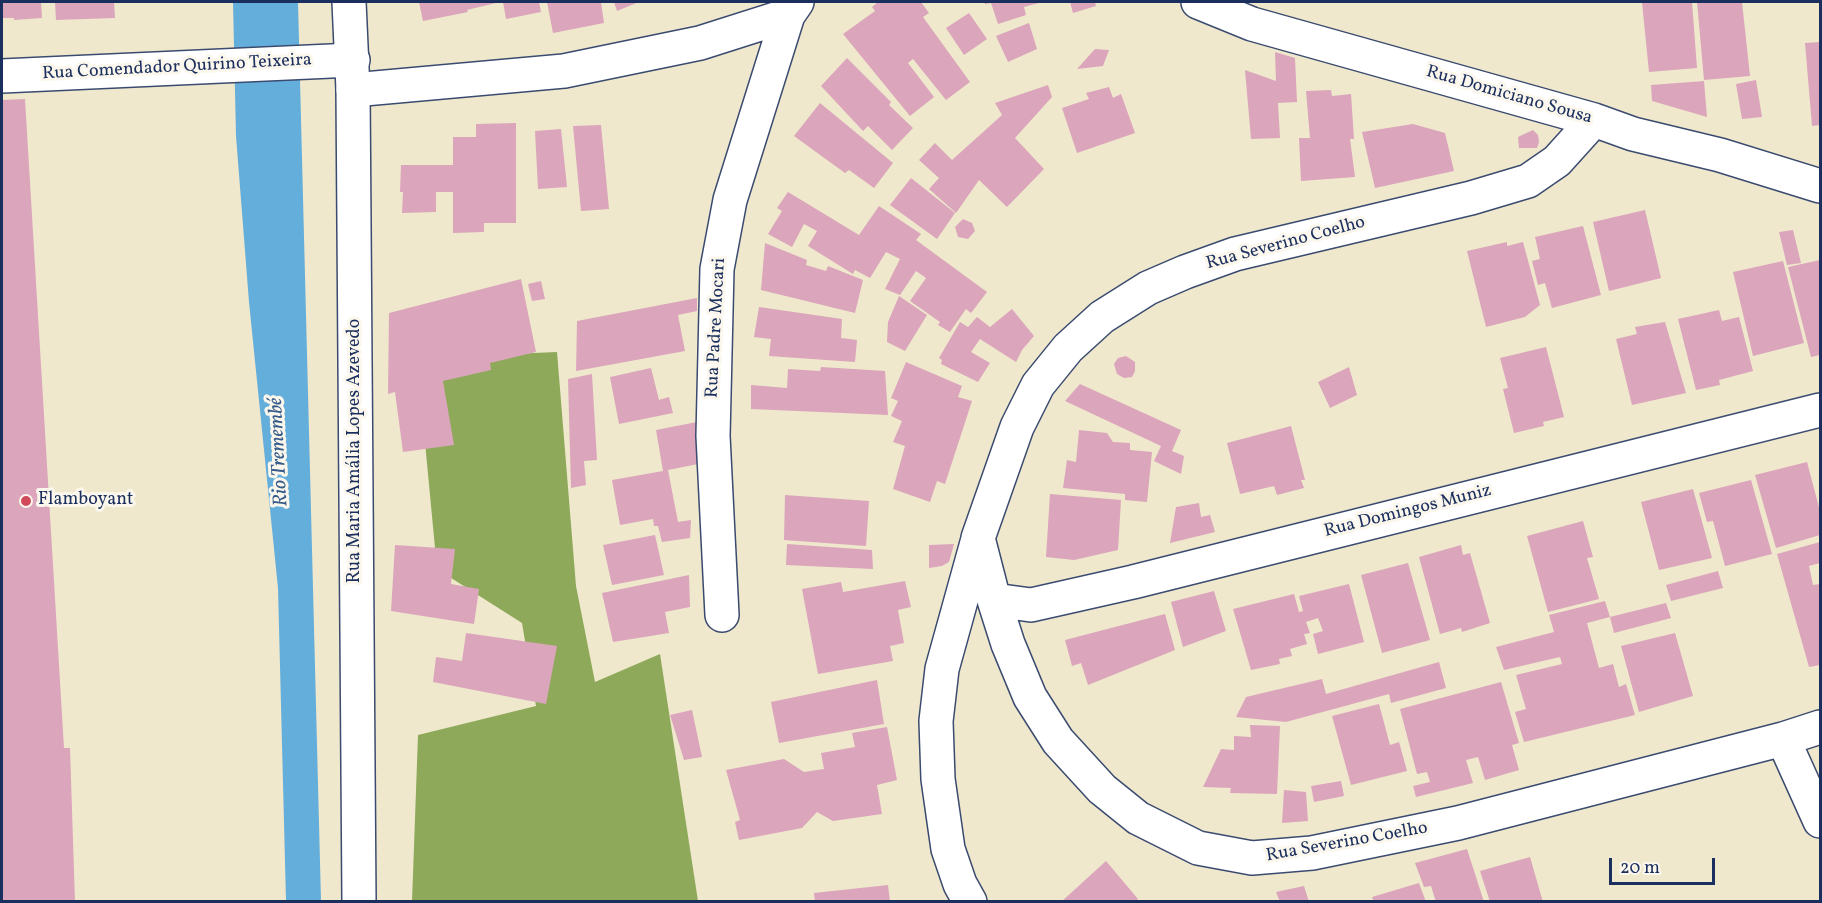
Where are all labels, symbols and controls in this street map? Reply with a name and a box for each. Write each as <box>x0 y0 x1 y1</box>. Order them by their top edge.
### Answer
street label: Rua Comendador Quirino Teixeira <box>42 50 312 86</box>
street label: Rua Domiciano Sousa <box>1423 62 1595 130</box>
street label: Rua Severino Coelho <box>1204 212 1368 276</box>
street label: Rua Padre Mocari <box>703 257 731 399</box>
street label: Rua Maria Amália Lopes Azevedo <box>345 319 367 583</box>
water label: Rio Tremembé <box>265 397 295 507</box>
street label: Rua Domingos Muniz <box>1322 481 1494 543</box>
place label: Flamboyant <box>38 490 133 512</box>
marker: Flamboyant <box>19 494 33 508</box>
street label: Rua Severino Coelho <box>1265 818 1429 868</box>
scale bar <box>1612 846 1718 884</box>
text: 20 m <box>1620 856 1660 881</box>

